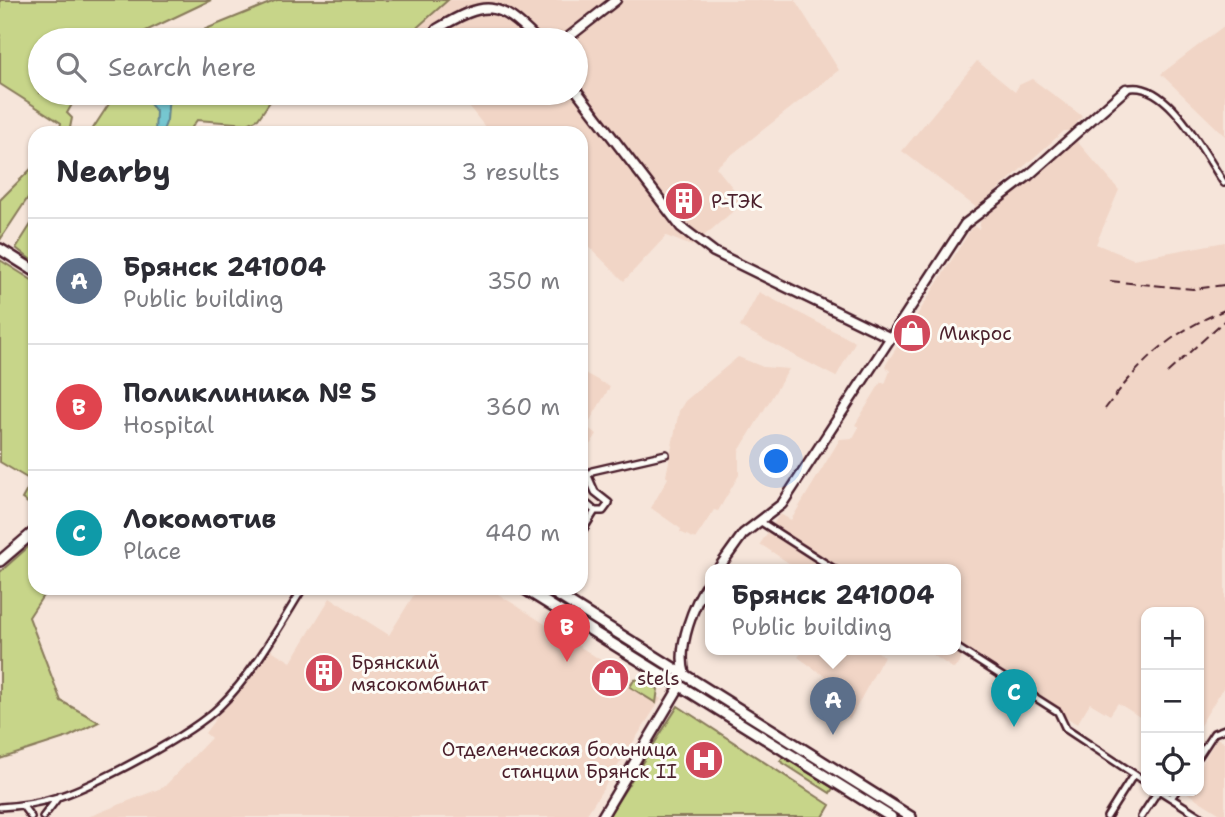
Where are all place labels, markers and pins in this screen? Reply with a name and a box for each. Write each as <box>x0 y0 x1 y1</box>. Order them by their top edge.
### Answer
building icon: Р-ТЭК <box>663 180 705 222</box>
place label: Р-ТЭК <box>711 189 763 214</box>
shop icon: Микрос <box>891 312 933 354</box>
place label: Микрос <box>939 321 1012 346</box>
pin: B <box>544 604 590 662</box>
place label: Брянский мясокомбинат <box>351 650 489 697</box>
building icon: Брянский мясокомбинат <box>303 652 345 694</box>
shop icon: stels <box>589 657 631 699</box>
place label: stels <box>637 666 680 691</box>
pin: C <box>991 669 1037 727</box>
pin: A <box>810 677 856 735</box>
place label: Отделенческая больница станции Брянск II <box>442 737 677 784</box>
hospital icon: Отделенческая больница станции Брянск II <box>683 739 725 781</box>

